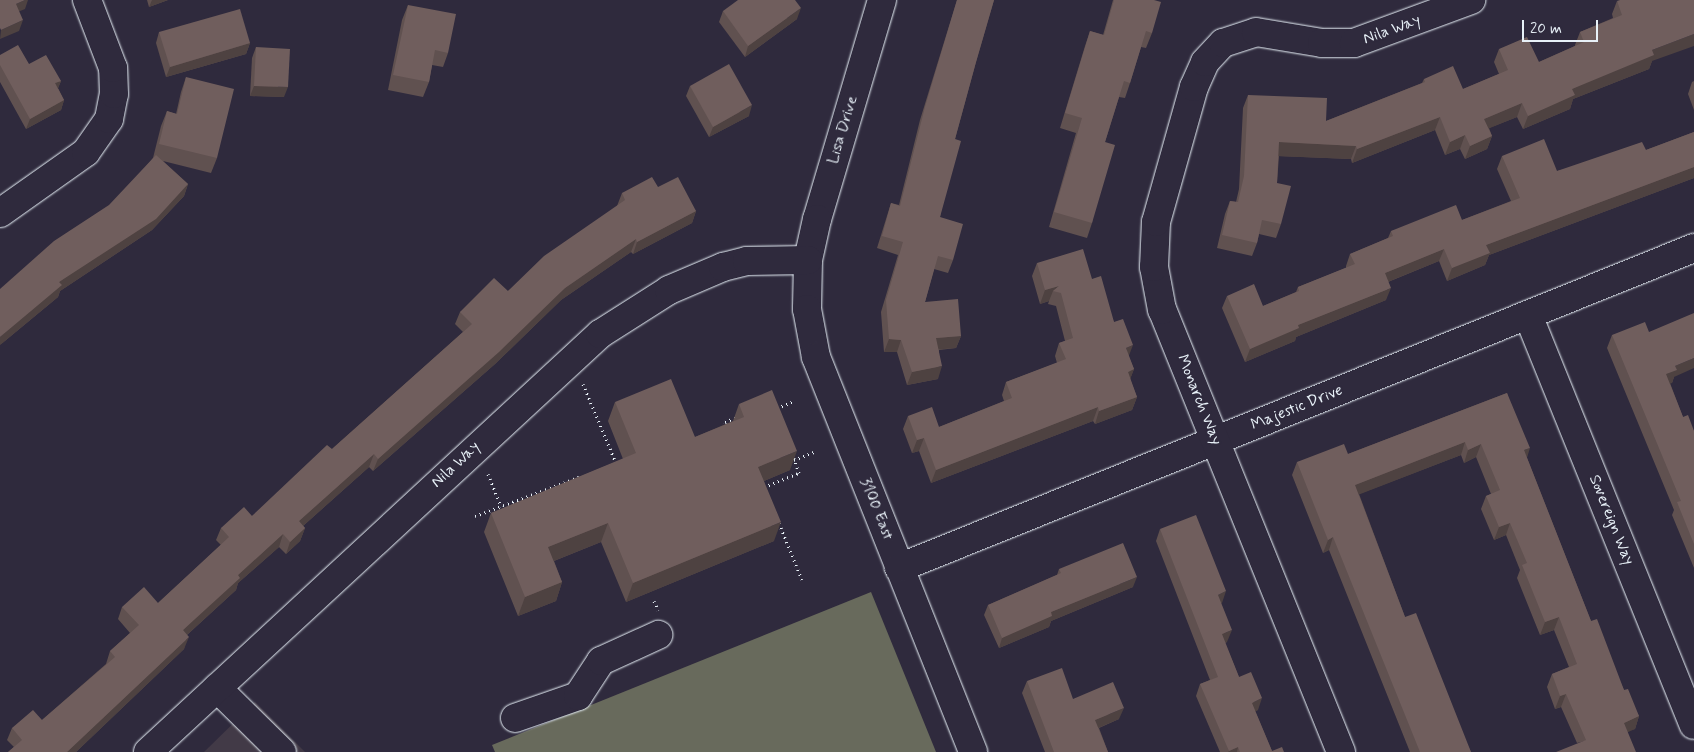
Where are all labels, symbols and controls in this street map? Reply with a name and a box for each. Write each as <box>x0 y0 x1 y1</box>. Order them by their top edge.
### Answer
scale bar <box>1524 10 1600 42</box>
street label: Nila Way <box>1360 11 1424 49</box>
text: 20 m <box>1530 19 1562 39</box>
street label: Lisa Drive <box>824 95 862 165</box>
street label: Monarch Way <box>1172 352 1226 448</box>
street label: Majestic Drive <box>1249 381 1345 435</box>
street label: Nila Way <box>427 437 485 493</box>
street label: Sovereign Way <box>1584 471 1638 569</box>
street label: 3100 East <box>855 475 897 543</box>

